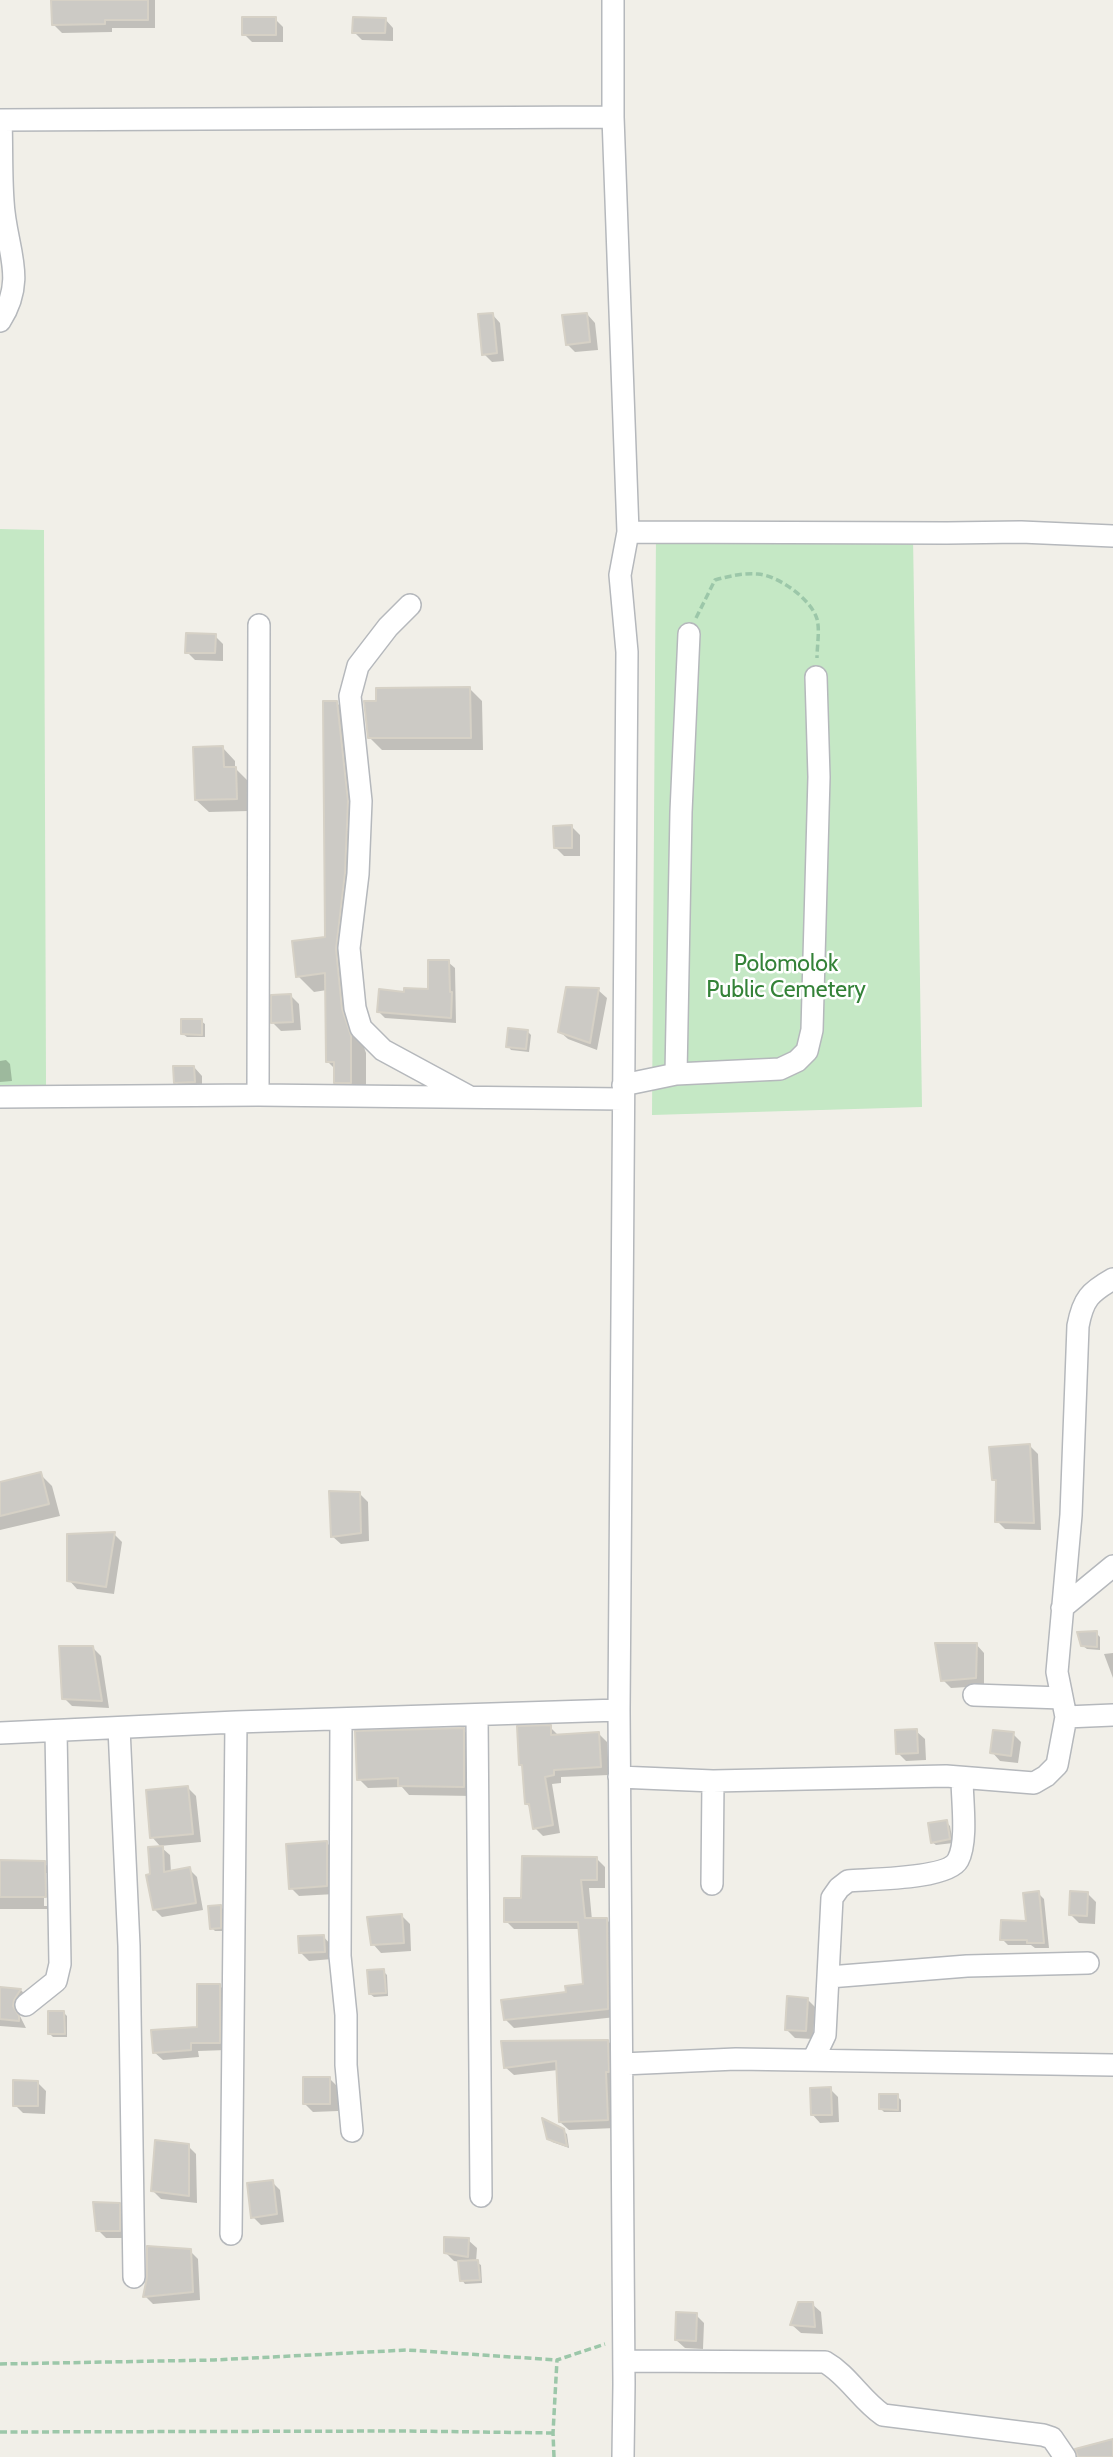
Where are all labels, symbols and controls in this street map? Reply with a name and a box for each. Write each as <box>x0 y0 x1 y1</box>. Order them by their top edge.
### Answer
park label: Polomolok Public Cemetery <box>706 950 866 1004</box>

